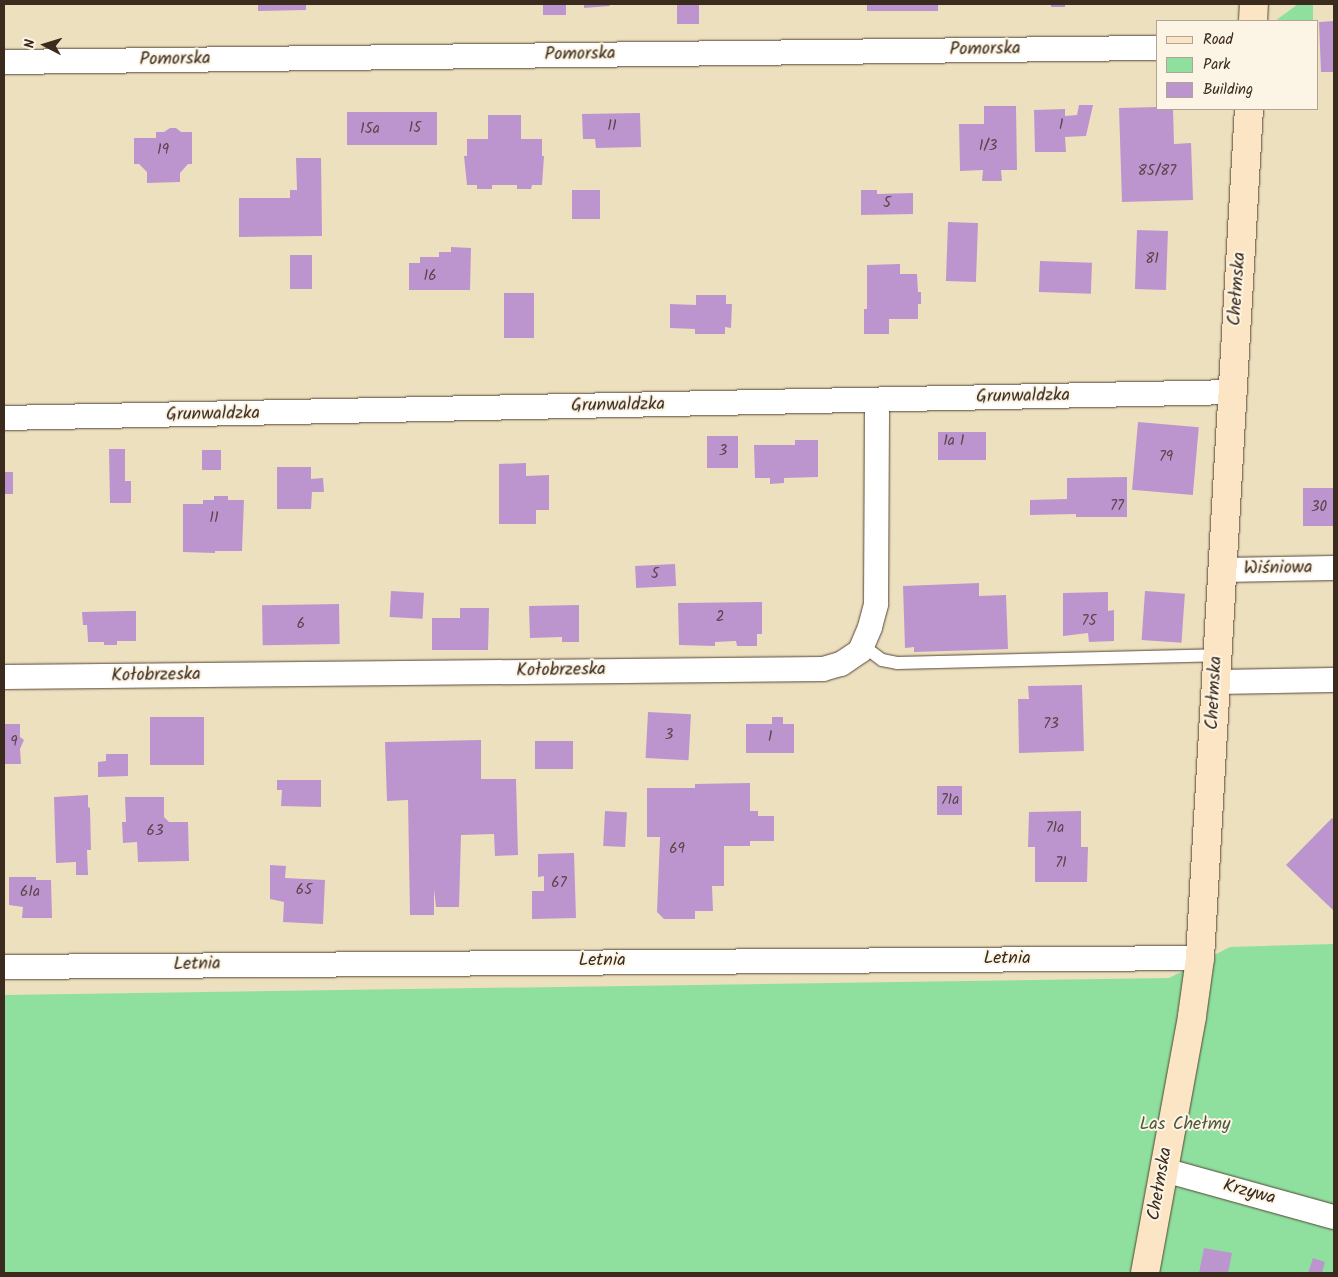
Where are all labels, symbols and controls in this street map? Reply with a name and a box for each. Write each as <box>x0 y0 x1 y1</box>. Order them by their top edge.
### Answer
north arrow <box>20 20 70 70</box>
legend <box>1156 20 1318 110</box>
text: Road <box>1203 28 1233 52</box>
text: N <box>19 38 41 49</box>
street label: Pomorska <box>949 39 1021 61</box>
street label: Pomorska <box>544 44 616 66</box>
street label: Pomorska <box>139 49 211 71</box>
text: Park <box>1203 53 1230 77</box>
text: Building <box>1203 78 1253 102</box>
house number: 1 <box>1059 117 1063 135</box>
house number: 11 <box>607 118 617 136</box>
house number: 15 <box>409 120 421 138</box>
house number: 15a <box>360 121 380 139</box>
house number: 1/3 <box>979 138 997 156</box>
house number: 19 <box>157 142 169 160</box>
house number: 85/87 <box>1138 163 1176 181</box>
house number: 5 <box>883 195 891 213</box>
house number: 81 <box>1145 251 1159 269</box>
street label: Chełmska <box>1225 251 1251 327</box>
house number: 16 <box>423 268 437 286</box>
street label: Grunwaldzka <box>976 385 1070 409</box>
street label: Grunwaldzka <box>571 394 665 418</box>
street label: Grunwaldzka <box>166 403 260 427</box>
house number: 1a <box>943 433 955 451</box>
house number: 1 <box>960 433 964 451</box>
house number: 3 <box>719 443 727 461</box>
house number: 79 <box>1159 449 1173 467</box>
house number: 77 <box>1110 498 1124 516</box>
house number: 30 <box>1311 499 1327 517</box>
house number: 11 <box>209 510 219 528</box>
street label: Wiśniowa <box>1244 558 1312 580</box>
house number: 5 <box>651 566 659 584</box>
house number: 2 <box>716 609 724 627</box>
house number: 75 <box>1082 613 1096 631</box>
house number: 6 <box>297 616 305 634</box>
street label: Chełmska <box>1202 656 1228 730</box>
street label: Kołobrzeska <box>516 659 606 683</box>
street label: Kołobrzeska <box>111 664 201 688</box>
house number: 73 <box>1043 716 1059 734</box>
house number: 3 <box>665 727 673 745</box>
house number: 1 <box>768 729 772 747</box>
house number: 9 <box>10 734 18 752</box>
house number: 71a <box>941 792 959 810</box>
house number: 71a <box>1046 820 1064 838</box>
house number: 63 <box>147 823 163 841</box>
house number: 69 <box>669 841 685 859</box>
house number: 71 <box>1055 855 1067 873</box>
house number: 67 <box>551 875 567 893</box>
house number: 65 <box>296 882 312 900</box>
house number: 61a <box>20 884 40 902</box>
street label: Letnia <box>983 948 1031 970</box>
street label: Letnia <box>578 950 626 972</box>
street label: Letnia <box>173 954 221 976</box>
park label: Las Chełmy <box>1140 1114 1230 1136</box>
street label: Chełmska <box>1144 1146 1178 1222</box>
street label: Krzywa <box>1220 1176 1278 1210</box>

